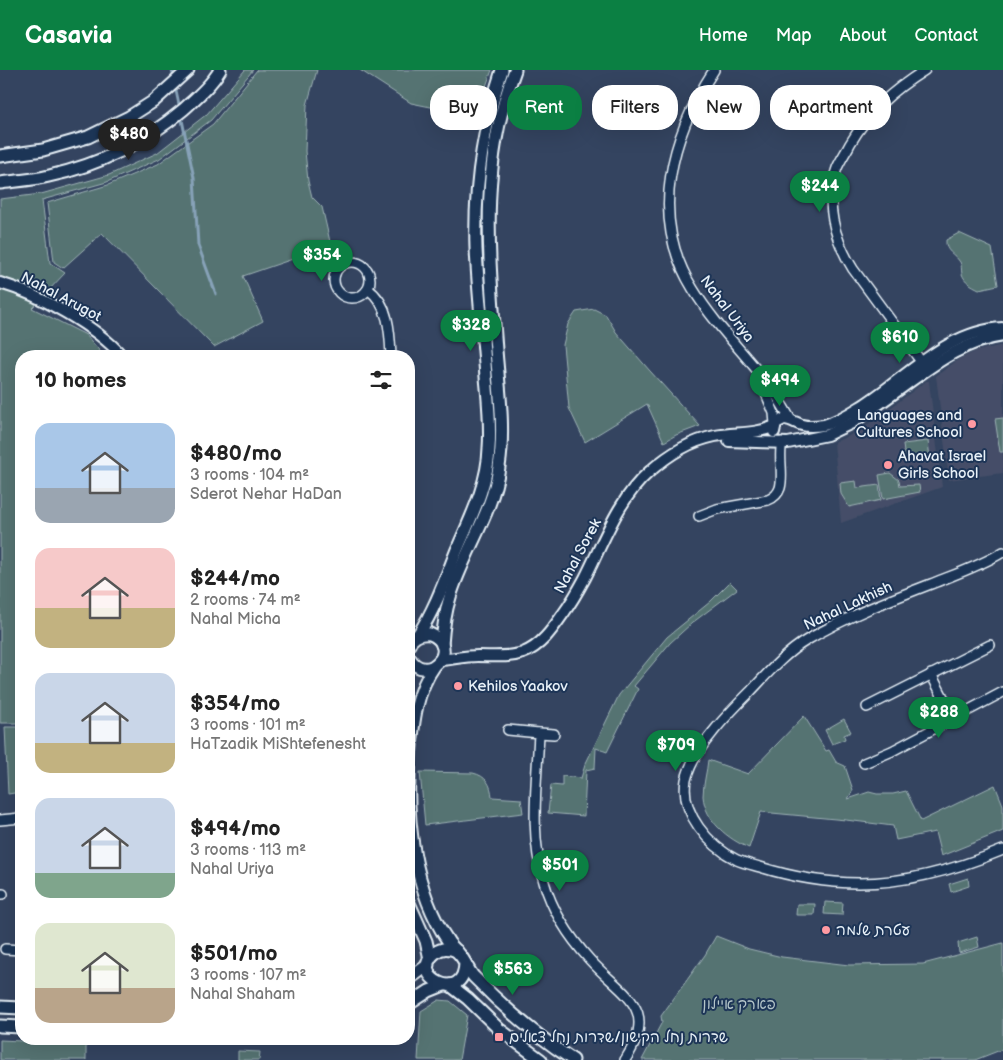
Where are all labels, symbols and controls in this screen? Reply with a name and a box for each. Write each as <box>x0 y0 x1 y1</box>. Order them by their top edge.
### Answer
text: Casavia <box>25 21 112 50</box>
text: Home <box>699 25 748 46</box>
text: Map <box>776 25 812 46</box>
text: About <box>840 25 887 46</box>
text: Contact <box>915 25 978 46</box>
chip: Buy <box>430 85 497 130</box>
chip: Rent <box>507 85 582 130</box>
chip: Filters <box>592 85 678 130</box>
chip: New <box>688 85 760 130</box>
chip: Apartment <box>770 85 891 130</box>
pin: $480 <box>99 118 159 161</box>
text: $480 <box>109 125 149 144</box>
pin: $244 <box>790 170 850 213</box>
text: $244 <box>801 177 839 196</box>
pin: $354 <box>292 240 352 282</box>
text: $354 <box>303 246 341 265</box>
street label: Nahal Arugot <box>17 268 105 326</box>
street label: Nahal Uriya <box>696 272 758 346</box>
pin: $328 <box>441 310 501 352</box>
text: $328 <box>451 316 491 335</box>
pin: $610 <box>870 322 930 364</box>
text: $610 <box>882 328 918 347</box>
pin: $494 <box>750 364 810 407</box>
icon: filters <box>367 366 395 394</box>
text: 10 homes <box>35 368 126 393</box>
text: $494 <box>761 371 799 390</box>
place label: Languages and Cultures School <box>856 406 962 442</box>
marker: Languages and Cultures School <box>966 418 978 430</box>
text: $480/mo <box>190 441 282 466</box>
icon: home <box>75 443 135 503</box>
place label: Ahavat Israel Girls School <box>898 447 986 483</box>
marker: Ahavat Israel Girls School <box>882 459 894 471</box>
text: 3 rooms · 104 m² <box>190 466 309 485</box>
text: Sderot Nehar HaDan <box>190 485 342 504</box>
street label: Nahal Sorek <box>550 514 606 597</box>
text: $244/mo <box>190 566 280 591</box>
icon: home <box>75 568 135 628</box>
street label: Nahal Lakhish <box>801 577 895 635</box>
text: 2 rooms · 74 m² <box>190 591 301 610</box>
text: Nahal Micha <box>190 610 281 629</box>
place label: Kehilos Yaakov <box>468 677 568 696</box>
marker: Kehilos Yaakov <box>452 680 464 692</box>
text: $354/mo <box>190 691 280 716</box>
icon: home <box>75 693 135 753</box>
pin: $288 <box>909 696 969 739</box>
text: $288 <box>919 703 959 722</box>
text: 3 rooms · 101 m² <box>190 716 306 735</box>
pin: $709 <box>646 730 706 772</box>
text: HaTzadik MiShtefenesht <box>190 735 366 754</box>
text: $709 <box>657 736 695 755</box>
text: $494/mo <box>190 816 281 841</box>
icon: home <box>75 818 135 878</box>
text: 3 rooms · 113 m² <box>190 841 306 860</box>
pin: $501 <box>530 850 590 892</box>
text: $501 <box>542 856 578 875</box>
text: Nahal Uriya <box>190 860 274 879</box>
place label: עטרת שלמה <box>836 921 911 940</box>
marker: עטרת שלמה <box>820 924 832 936</box>
text: $501/mo <box>190 941 278 966</box>
icon: home <box>75 943 135 1003</box>
pin: $563 <box>483 954 543 996</box>
text: $563 <box>494 960 532 979</box>
text: 3 rooms · 107 m² <box>190 966 306 985</box>
text: Nahal Shaham <box>190 985 295 1004</box>
park label: פארק איילון <box>702 995 776 1014</box>
place label: שדרות נחל הקישון/שדרות נחל צאלים <box>509 1028 728 1047</box>
marker: שדרות נחל הקישון/שדרות נחל צאלים <box>493 1031 505 1043</box>

